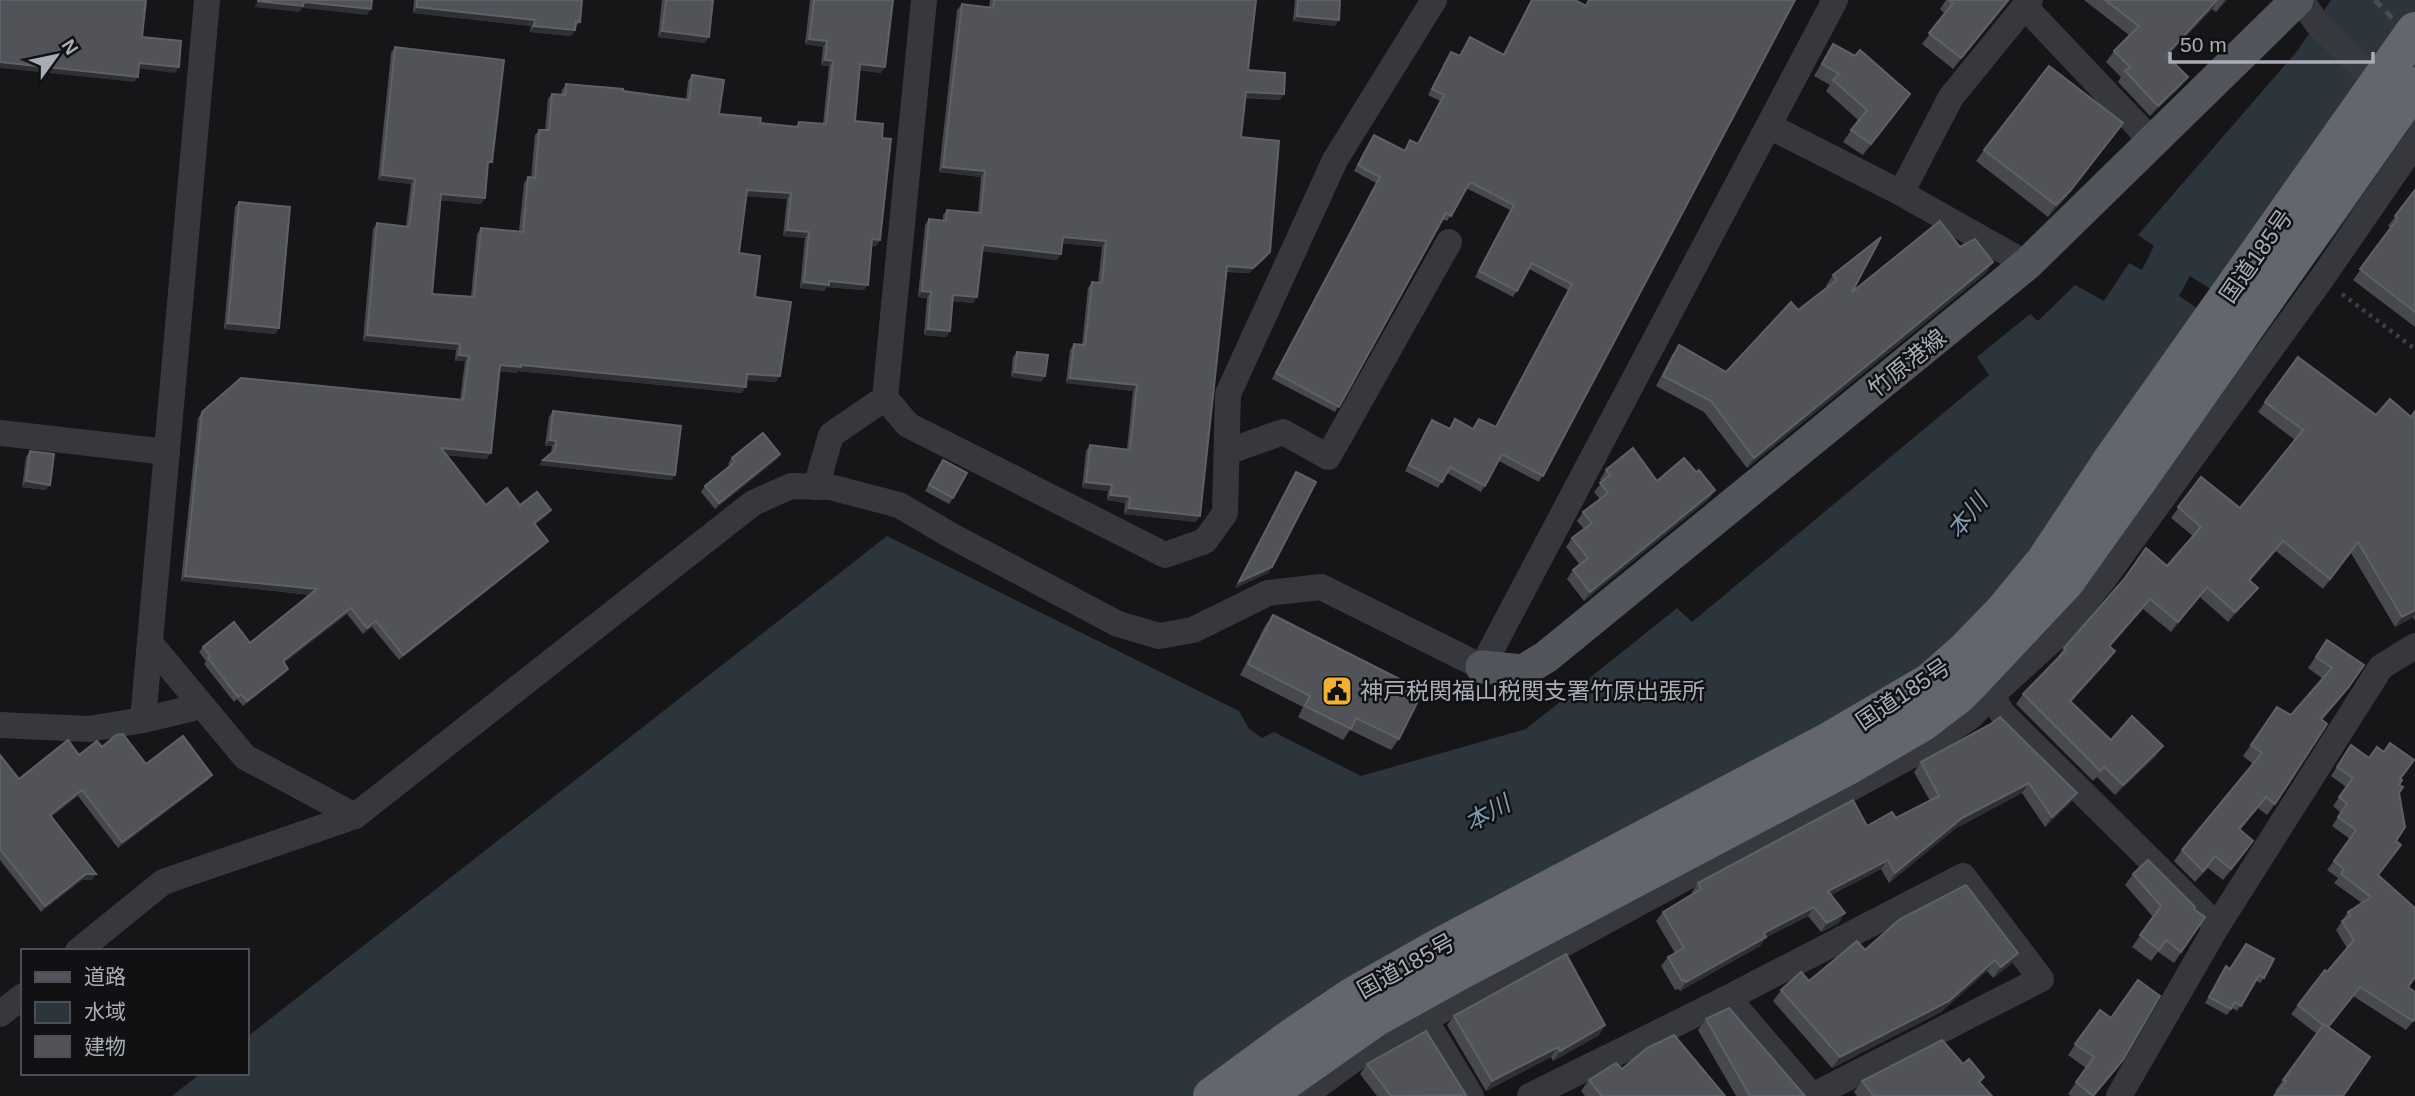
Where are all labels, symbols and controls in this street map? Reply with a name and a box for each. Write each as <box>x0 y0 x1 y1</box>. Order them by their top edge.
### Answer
north arrow <box>21 21 91 91</box>
scale bar <box>2170 21 2373 65</box>
text: 50 m <box>2180 33 2227 56</box>
text: N <box>57 36 82 58</box>
street label: 国道185号 <box>2215 205 2297 307</box>
street label: 竹原港線 <box>1863 324 1951 402</box>
water label: 本川 <box>1941 487 1994 543</box>
street label: 国道185号 <box>1851 653 1955 735</box>
public building icon: 神戸税関福山税関支署竹原出張所 <box>1320 674 1354 708</box>
place label: 神戸税関福山税関支署竹原出張所 <box>1360 678 1705 704</box>
water label: 本川 <box>1459 788 1517 836</box>
street label: 国道185号 <box>1353 929 1459 1003</box>
legend <box>21 949 248 1075</box>
text: 道路 <box>84 965 126 988</box>
text: 水域 <box>84 1000 126 1023</box>
text: 建物 <box>84 1035 126 1058</box>

